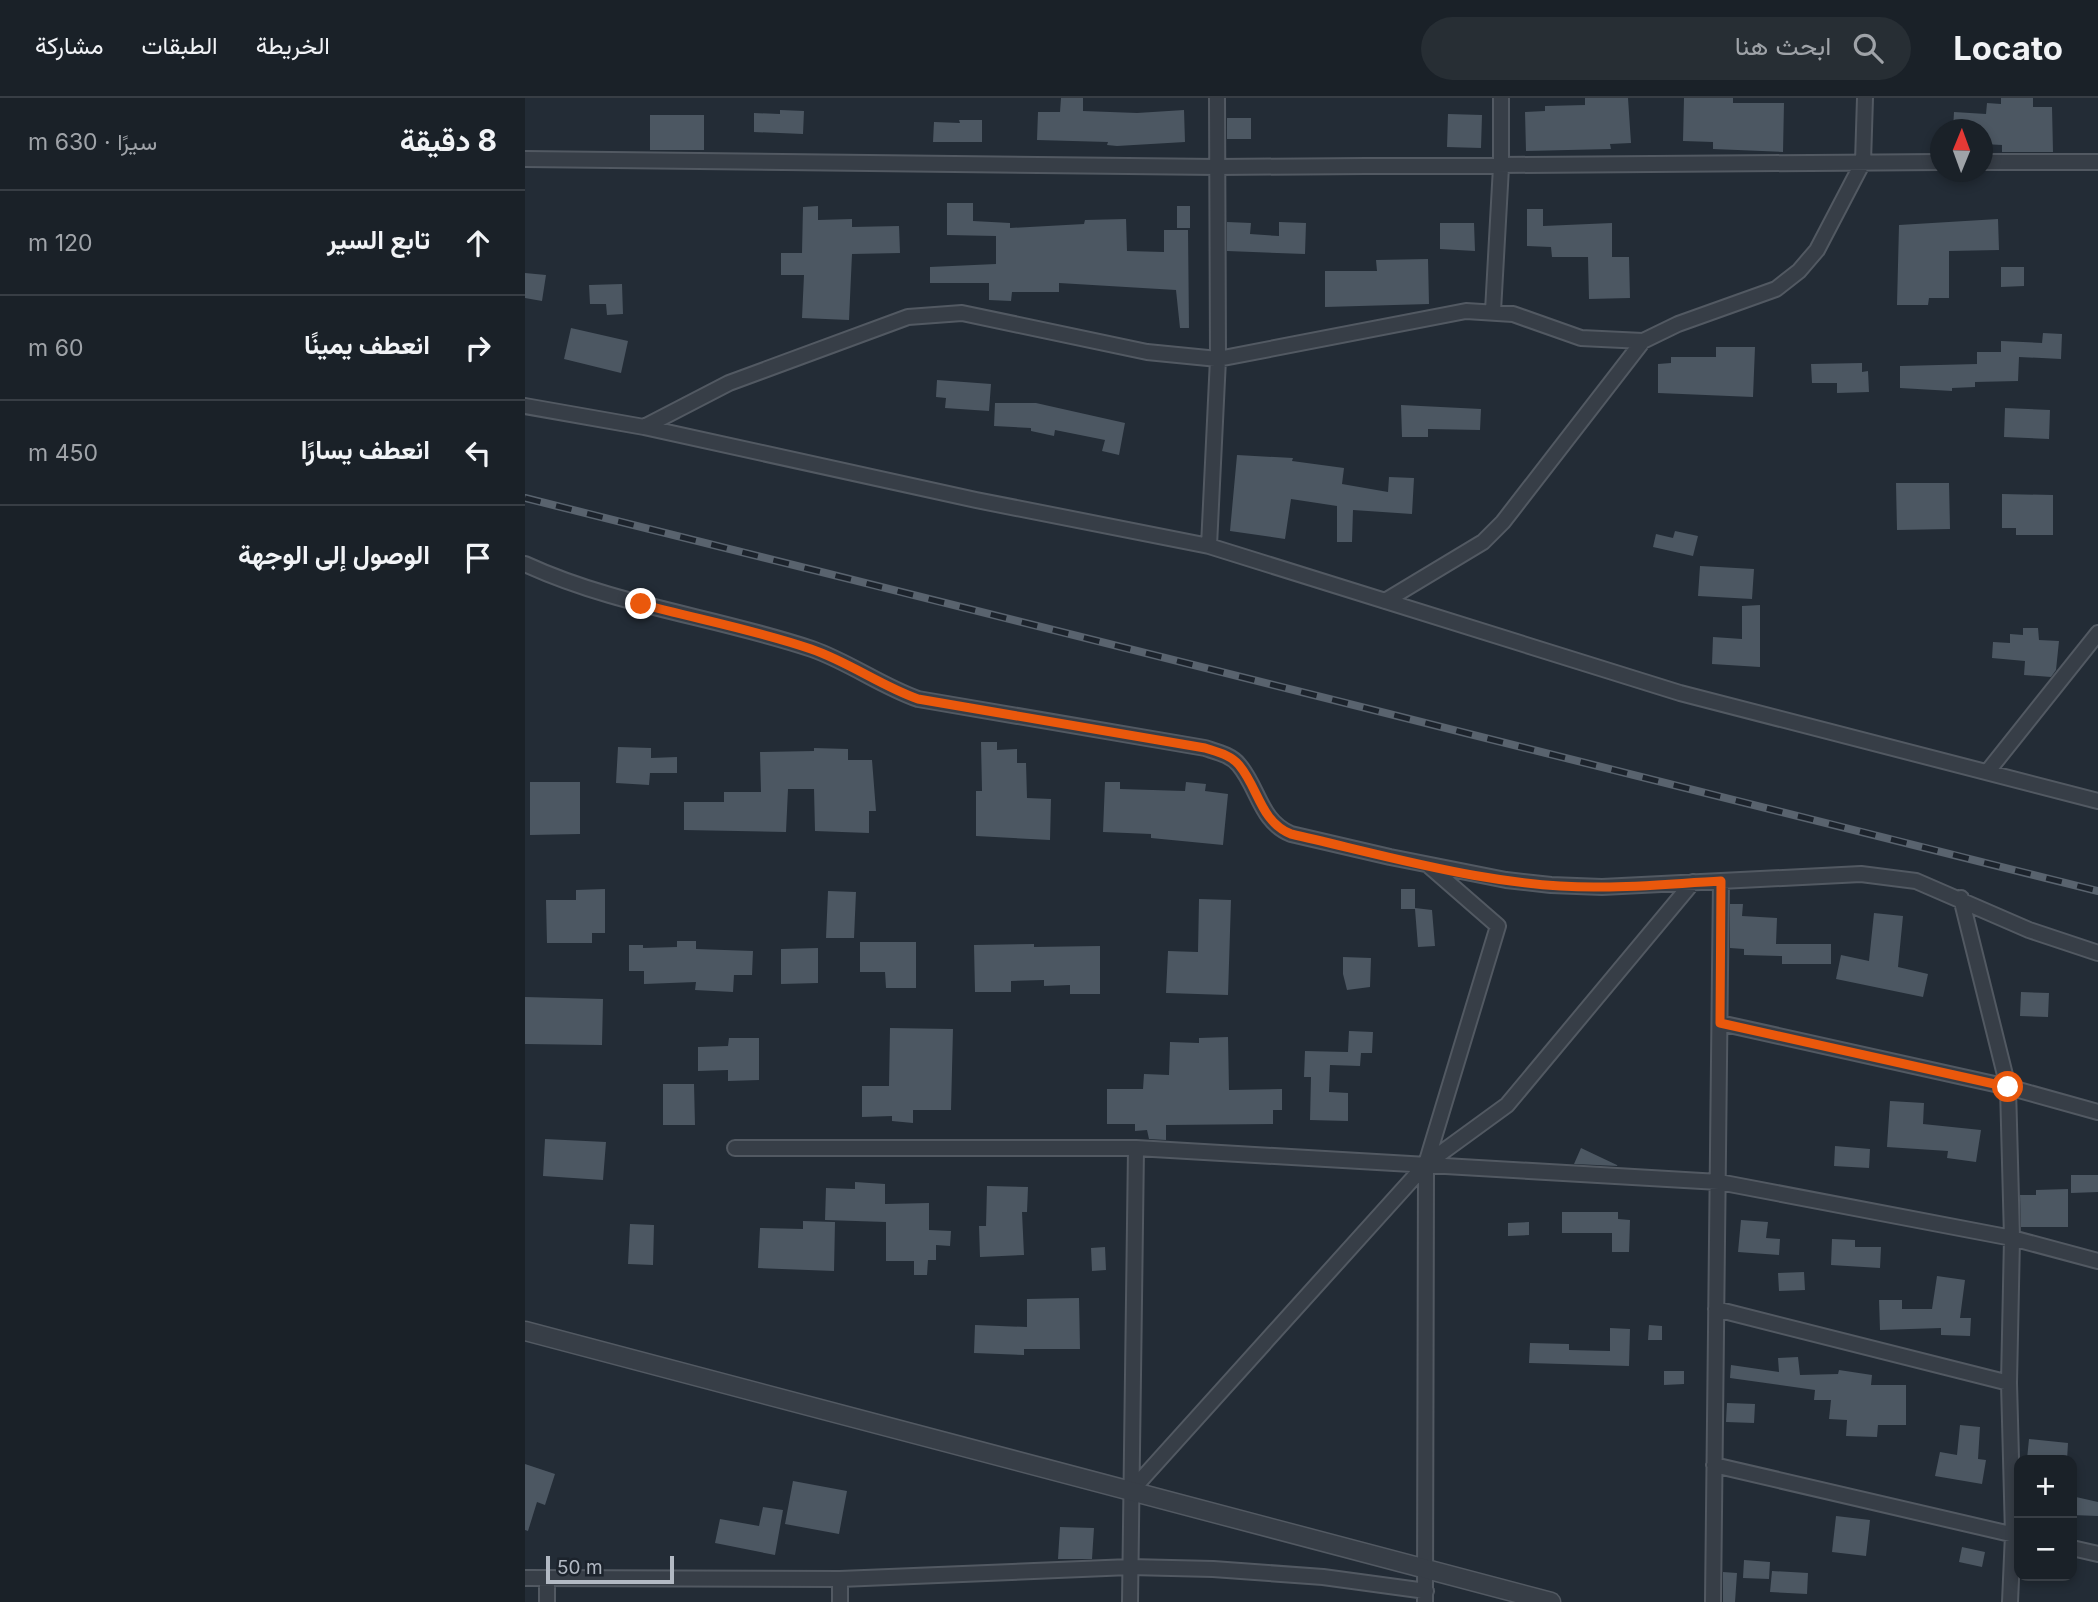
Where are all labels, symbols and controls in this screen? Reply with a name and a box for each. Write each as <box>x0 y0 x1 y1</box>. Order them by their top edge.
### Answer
search box <box>1421 17 1911 80</box>
text: Locato <box>1953 28 2063 68</box>
icon: search <box>1849 29 1887 67</box>
text: ابحث هنا <box>1735 30 1831 61</box>
text: مشاركة <box>35 31 103 60</box>
text: الطبقات <box>141 31 218 60</box>
text: الخريطة <box>256 31 330 60</box>
north arrow <box>1930 119 1993 182</box>
text: 8 دقيقة <box>400 122 497 158</box>
text: سيرًا · 630 m <box>28 128 157 156</box>
text: تابع السير <box>327 224 430 255</box>
icon: ahead <box>459 224 497 262</box>
text: 120 m <box>28 229 93 257</box>
text: انعطف يمينًا <box>304 329 430 360</box>
icon: right <box>459 329 497 367</box>
text: 60 m <box>28 334 83 362</box>
text: انعطف يسارًا <box>301 434 430 465</box>
icon: left <box>459 434 497 472</box>
text: 450 m <box>28 439 98 467</box>
text: الوصول إلى الوجهة <box>238 539 430 570</box>
icon: arrive <box>459 539 497 577</box>
route end <box>625 588 656 619</box>
route start <box>1992 1071 2023 1102</box>
map controls <box>2014 1455 2077 1581</box>
button: + <box>2014 1455 2077 1518</box>
button: − <box>2014 1518 2077 1581</box>
scale bar <box>546 1553 674 1585</box>
text: 50 m <box>557 1556 603 1579</box>

